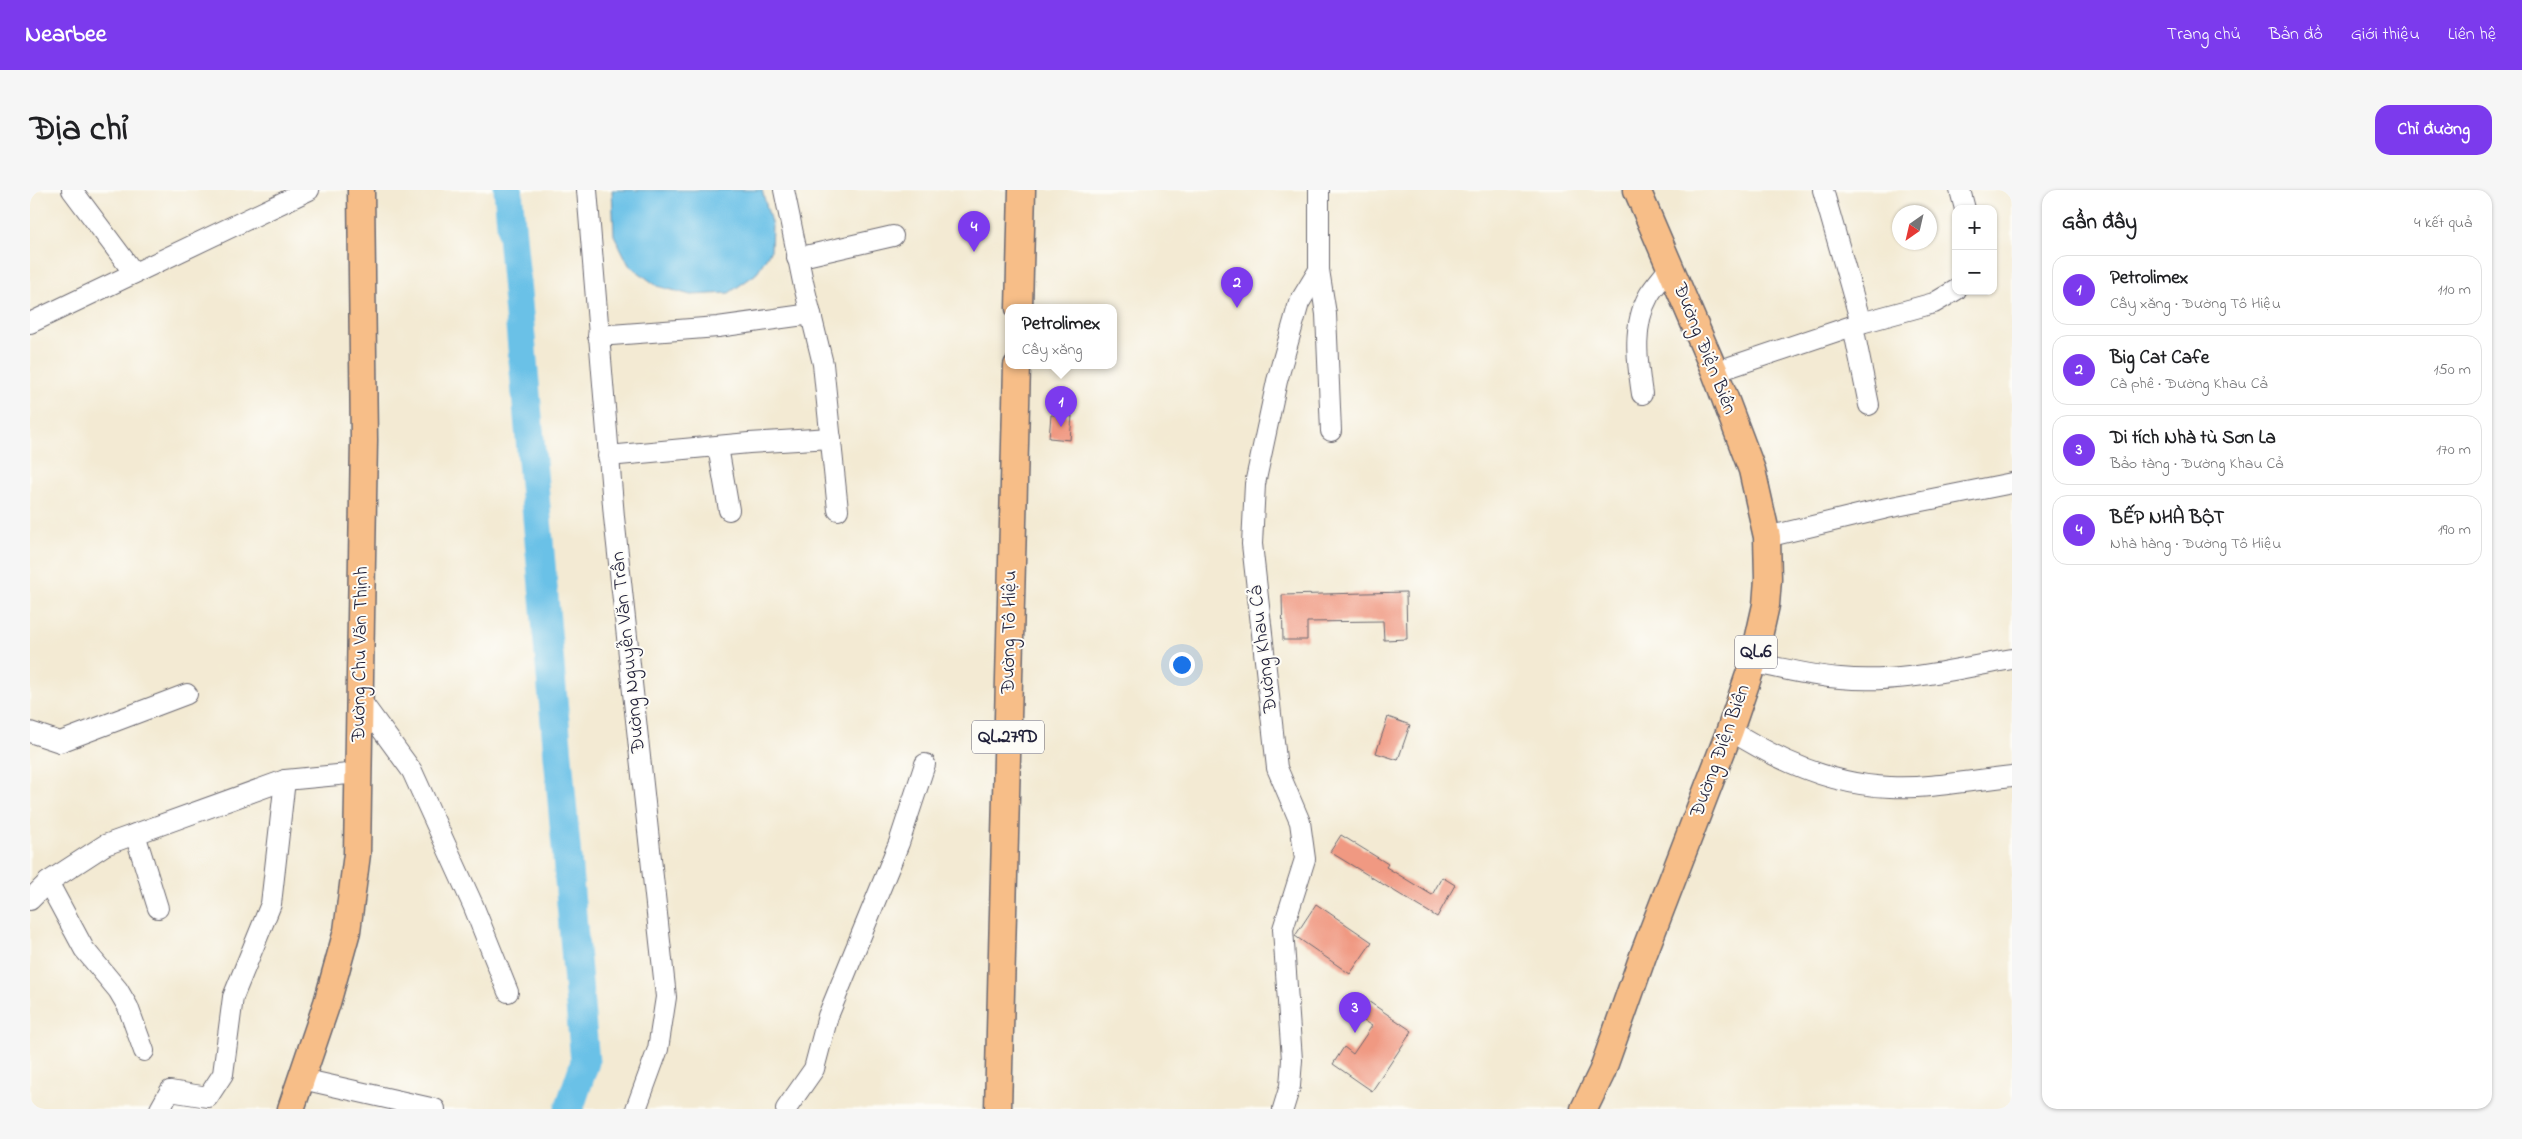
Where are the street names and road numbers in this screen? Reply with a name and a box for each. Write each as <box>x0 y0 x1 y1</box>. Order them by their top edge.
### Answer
street label: Đường Điện Biên <box>1663 278 1744 420</box>
street label: Đường Nguyễn Văn Trân <box>604 550 655 755</box>
street label: Đường Chu Văn Thịnh <box>345 566 378 743</box>
street label: Đường Tô Hiệu <box>994 570 1027 695</box>
street label: Đường Khau Cả <box>1242 584 1287 715</box>
road number: QL.6 <box>1735 636 1777 668</box>
street label: Đường Điện Biên <box>1683 680 1759 823</box>
road number: QL.279D <box>972 720 1044 754</box>

